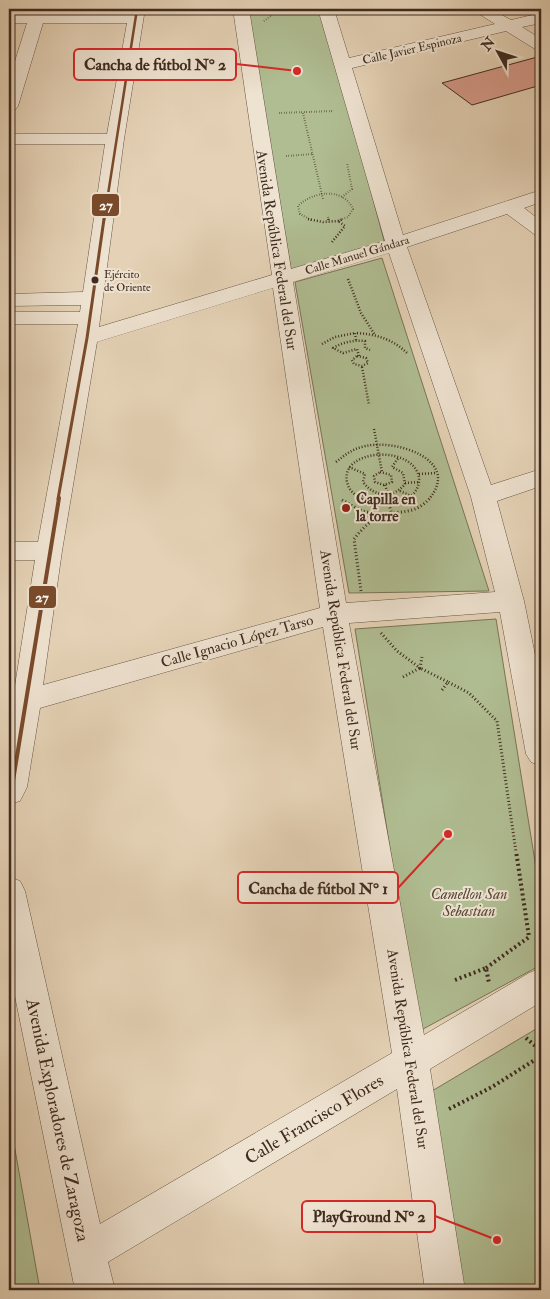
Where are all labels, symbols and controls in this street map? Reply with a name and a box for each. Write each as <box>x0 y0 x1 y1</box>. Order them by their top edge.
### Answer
north arrow <box>472 28 522 78</box>
street label: Calle Javier Espinoza <box>361 31 464 68</box>
text: N <box>477 33 499 55</box>
callout: Cancha de fútbol N° 2 <box>74 49 236 80</box>
text: Cancha de fútbol N° 2 <box>84 55 226 75</box>
street label: Avenida República Federal del Sur <box>250 148 302 352</box>
line badge: 27 <box>91 193 120 217</box>
text: 27 <box>99 197 113 214</box>
street label: Calle Manuel Gándara <box>303 232 412 278</box>
place label: Ejército de Oriente <box>104 268 151 294</box>
marker: Ejército de Oriente <box>90 275 100 285</box>
place label: Capilla en la torre <box>355 490 416 526</box>
marker: Capilla en la torre <box>340 502 352 514</box>
street label: Avenida República Federal del Sur <box>314 548 366 752</box>
line badge: 27 <box>28 585 57 609</box>
text: 27 <box>35 589 49 606</box>
street label: Calle Ignacio López Tarso <box>159 611 316 673</box>
callout: Cancha de fútbol N° 1 <box>238 872 398 903</box>
text: Cancha de fútbol N° 1 <box>248 879 388 899</box>
park label: Camellon San Sebastian <box>431 885 507 921</box>
street label: Avenida República Federal del Sur <box>381 947 433 1151</box>
street label: Avenida Exploradores de Zaragoza <box>20 996 95 1244</box>
street label: Calle Francisco Flores <box>241 1069 388 1170</box>
callout: PlayGround N° 2 <box>302 1201 435 1232</box>
text: PlayGround N° 2 <box>312 1207 426 1228</box>

